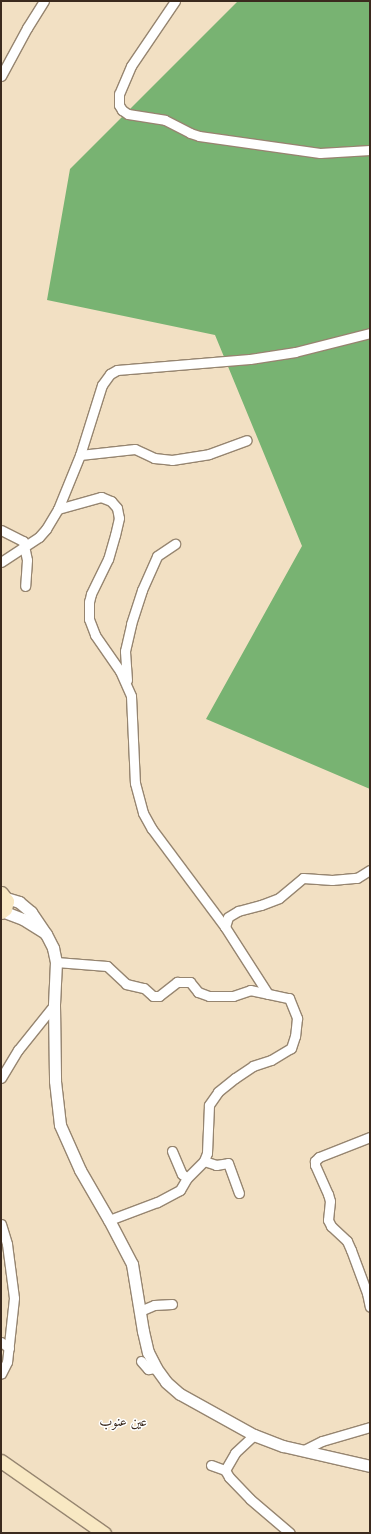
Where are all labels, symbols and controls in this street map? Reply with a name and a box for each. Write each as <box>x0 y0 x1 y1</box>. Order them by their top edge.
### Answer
district label: عين عنوب <box>99 1414 147 1430</box>

